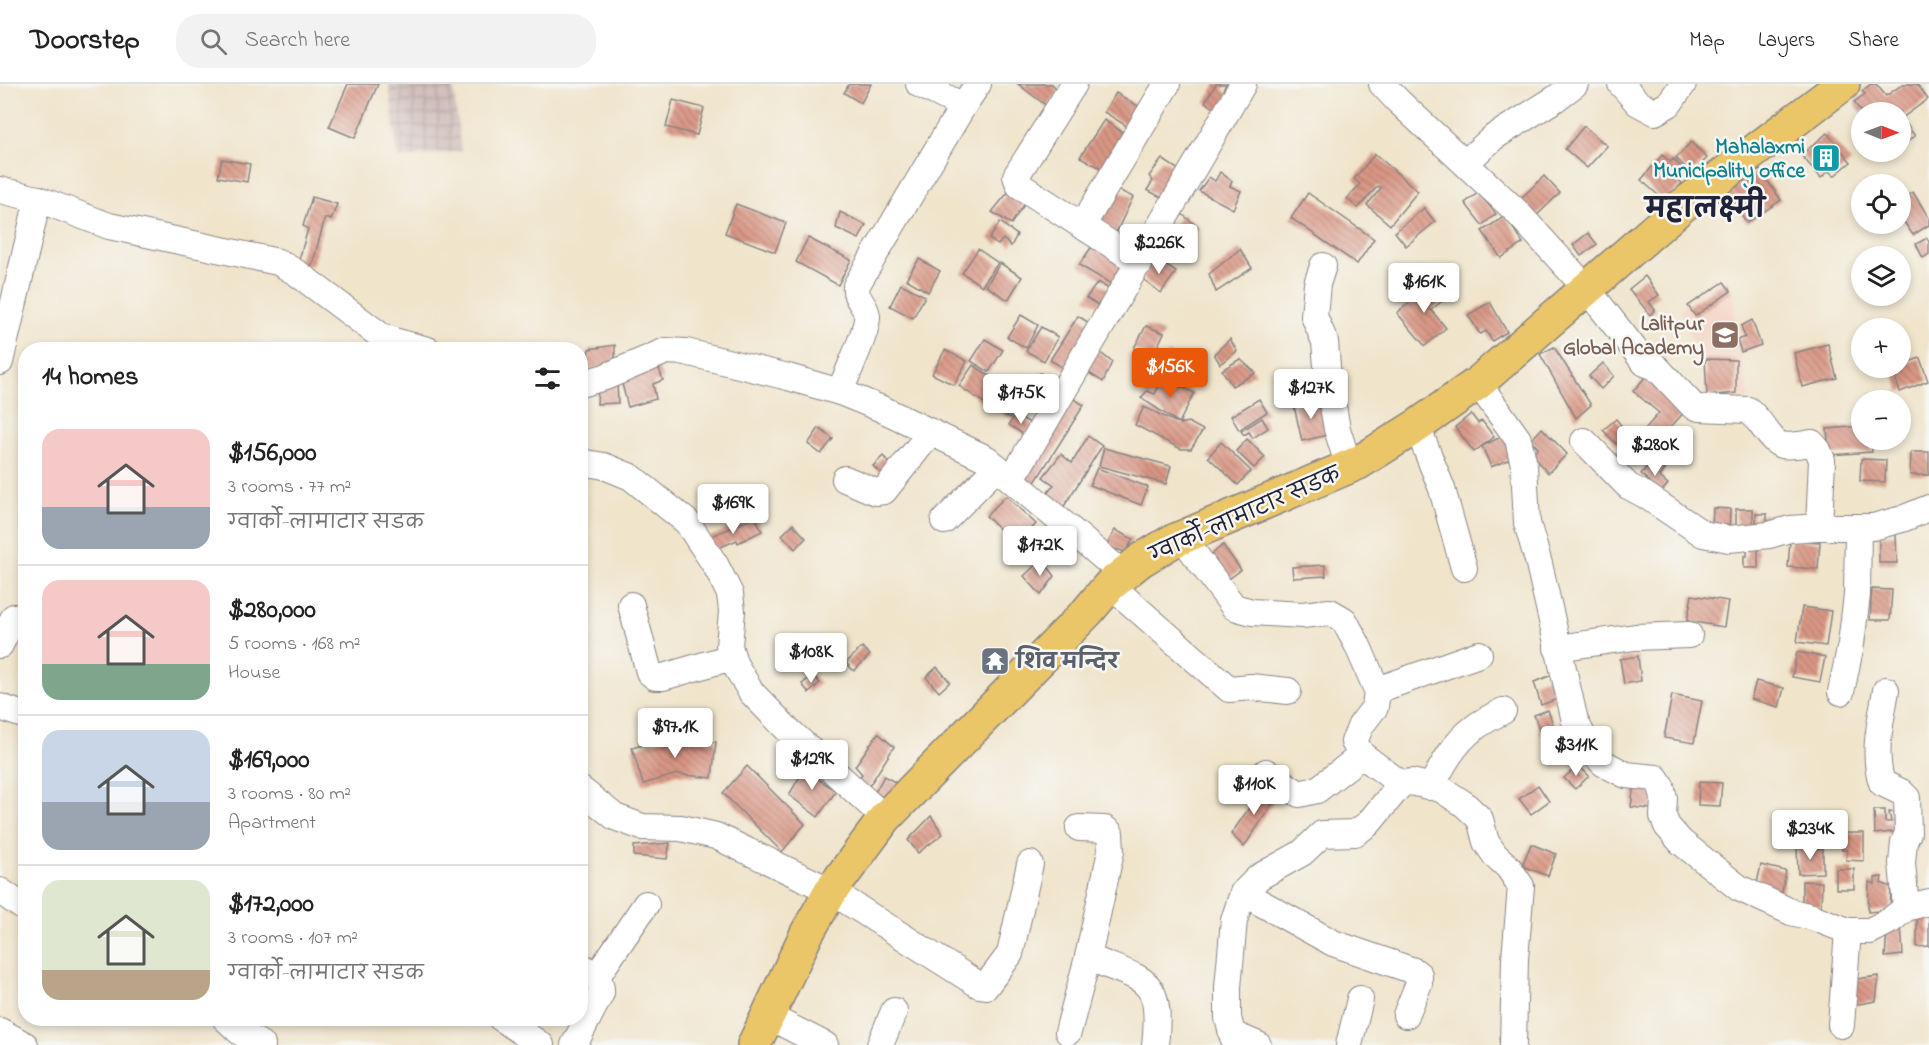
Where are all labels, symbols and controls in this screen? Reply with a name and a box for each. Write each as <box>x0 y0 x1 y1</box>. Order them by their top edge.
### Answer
search box <box>176 14 596 68</box>
text: Doorstep <box>30 21 140 62</box>
icon: search <box>197 25 230 58</box>
text: Search here <box>245 25 350 57</box>
text: Map <box>1689 26 1725 56</box>
text: Layers <box>1758 26 1815 56</box>
text: Share <box>1848 26 1899 56</box>
north arrow <box>1851 102 1911 162</box>
map controls <box>1851 102 1911 450</box>
place label: Mahalaxmi Municipality office <box>1653 133 1806 189</box>
building icon: Mahalaxmi Municipality office <box>1810 142 1842 174</box>
button: locate <box>1851 174 1911 234</box>
district label: महालक्ष्मी <box>1643 186 1767 230</box>
pin: $226K <box>1117 224 1201 275</box>
text: $226K <box>1134 229 1184 258</box>
button: layers <box>1851 246 1911 306</box>
pin: $161K <box>1382 263 1466 314</box>
text: $161K <box>1402 268 1446 297</box>
place label: Lalitpur Global Academy <box>1563 310 1704 366</box>
button: + <box>1851 318 1911 378</box>
school or university icon: Lalitpur Global Academy <box>1709 319 1741 351</box>
pin: $156K <box>1128 348 1212 399</box>
text: $156K <box>1146 353 1194 382</box>
text: 14 homes <box>42 359 138 397</box>
icon: filters <box>531 362 564 395</box>
pin: $127K <box>1269 369 1353 420</box>
pin: $175K <box>979 374 1063 425</box>
text: $127K <box>1288 374 1334 403</box>
text: $175K <box>997 379 1045 408</box>
button: − <box>1851 390 1911 450</box>
pin: $280K <box>1613 426 1697 477</box>
text: $280K <box>1631 431 1679 460</box>
text: $156,000 <box>228 435 316 473</box>
icon: home <box>90 453 162 525</box>
street label: ग्वार्को-लामाटार सडक <box>1143 456 1347 572</box>
text: 3 rooms · 77 m² <box>228 473 351 502</box>
pin: $169K <box>691 484 775 535</box>
text: $169K <box>712 489 754 518</box>
text: ग्वार्को-लामाटार सडक <box>228 509 424 538</box>
pin: $172K <box>998 526 1082 577</box>
text: $172K <box>1017 531 1063 560</box>
text: $280,000 <box>228 592 316 630</box>
icon: home <box>90 604 162 676</box>
text: 5 rooms · 168 m² <box>228 630 361 659</box>
pin: $108K <box>769 633 853 684</box>
text: $108K <box>789 638 833 667</box>
temple icon: शिव मन्दिर <box>979 645 1011 677</box>
place label: शिव मन्दिर <box>1014 645 1120 678</box>
text: House <box>228 659 281 688</box>
pin: $97.1K <box>626 708 724 759</box>
text: $97.1K <box>652 713 698 742</box>
pin: $311K <box>1534 726 1618 777</box>
text: $311K <box>1555 731 1597 760</box>
pin: $129K <box>770 740 854 791</box>
text: $169,000 <box>228 742 309 780</box>
text: $129K <box>790 745 834 774</box>
icon: home <box>90 754 162 826</box>
pin: $110K <box>1212 765 1296 816</box>
text: $110K <box>1232 770 1276 799</box>
text: 3 rooms · 80 m² <box>228 780 351 809</box>
text: Apartment <box>228 809 316 838</box>
pin: $234K <box>1768 810 1852 861</box>
text: $234K <box>1786 815 1834 844</box>
text: $172,000 <box>228 886 314 924</box>
icon: home <box>90 904 162 976</box>
text: 3 rooms · 107 m² <box>228 924 358 953</box>
text: ग्वार्को-लामाटार सडक <box>228 960 424 989</box>

